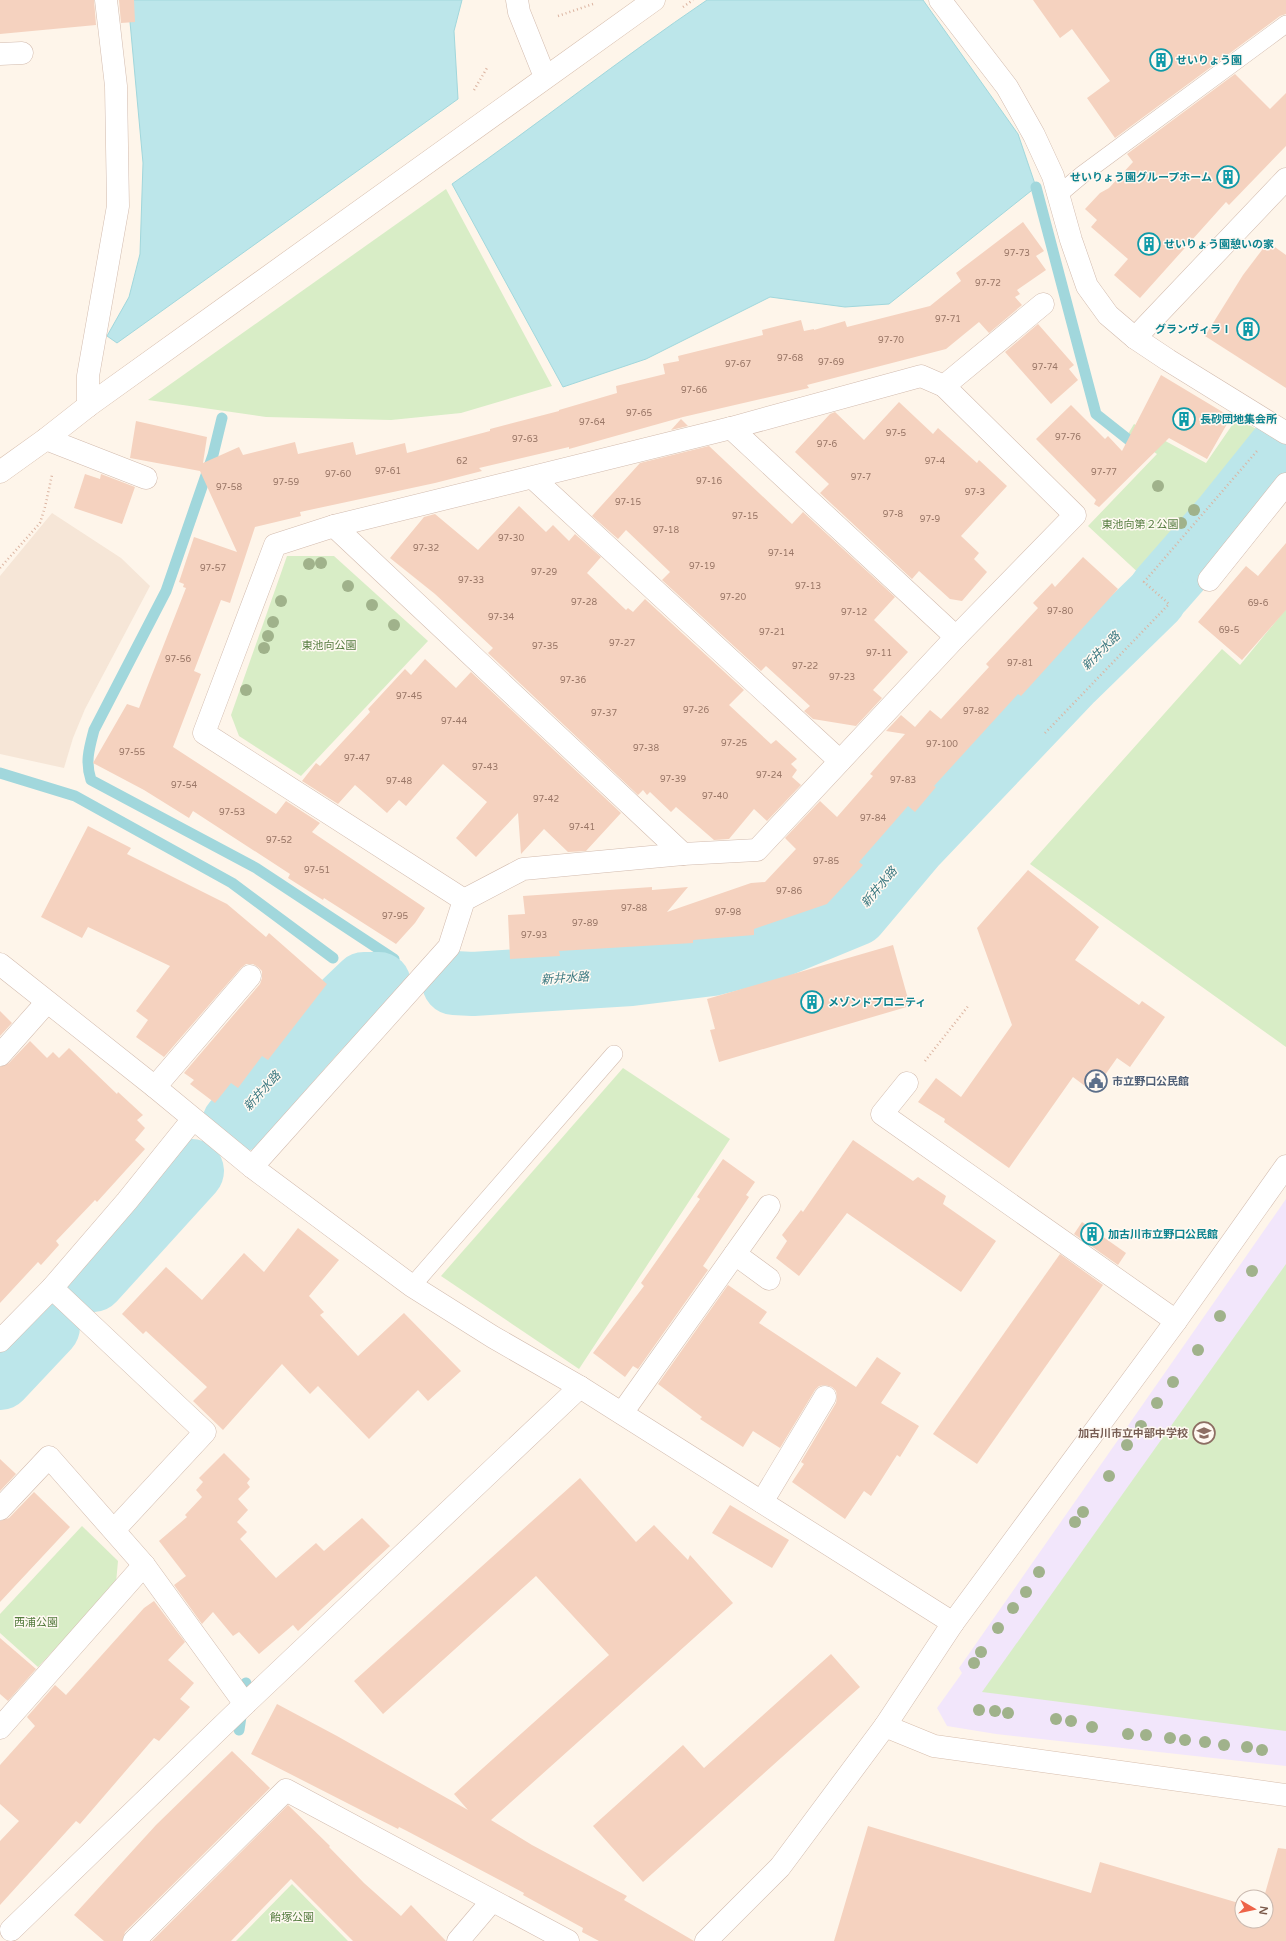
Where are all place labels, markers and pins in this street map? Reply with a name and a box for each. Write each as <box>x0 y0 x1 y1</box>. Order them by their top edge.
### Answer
building icon: せいりょう園 <box>1148 47 1174 73</box>
place label: せいりょう園 <box>1176 54 1242 67</box>
building icon: せいりょう園グループホーム <box>1215 164 1241 190</box>
place label: せいりょう園グループホーム <box>1070 171 1212 184</box>
building icon: せいりょう園憩いの家 <box>1136 231 1162 257</box>
place label: せいりょう園憩いの家 <box>1164 238 1274 251</box>
building icon: グランヴィラⅠ <box>1235 316 1261 342</box>
place label: グランヴィラⅠ <box>1155 323 1232 336</box>
building icon: 長砂団地集会所 <box>1171 406 1197 432</box>
place label: 長砂団地集会所 <box>1200 413 1277 426</box>
building icon: メゾンドプロニティ <box>799 989 825 1015</box>
place label: メゾンドプロニティ <box>828 996 926 1009</box>
public building icon: 市立野口公民館 <box>1083 1068 1109 1094</box>
place label: 市立野口公民館 <box>1112 1075 1189 1088</box>
building icon: 加古川市立野口公民館 <box>1079 1221 1105 1247</box>
place label: 加古川市立野口公民館 <box>1108 1228 1218 1241</box>
school or university icon: 加古川市立中部中学校 <box>1191 1420 1217 1446</box>
place label: 加古川市立中部中学校 <box>1078 1427 1188 1440</box>

